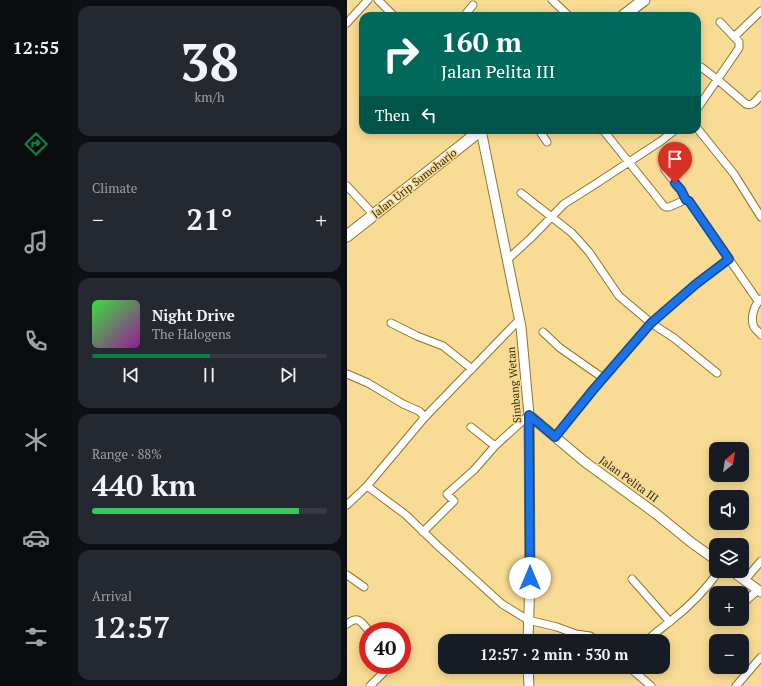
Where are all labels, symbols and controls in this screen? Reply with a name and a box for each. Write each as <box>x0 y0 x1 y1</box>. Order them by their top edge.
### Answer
text: 160 m <box>441 23 522 60</box>
text: 38 <box>180 27 239 96</box>
icon: right <box>375 28 427 80</box>
text: 12:55 <box>13 35 59 59</box>
text: Jalan Pelita III <box>441 59 555 83</box>
text: km/h <box>194 88 225 106</box>
icon: left <box>418 104 440 126</box>
text: Then <box>375 105 410 125</box>
icon: directions <box>22 130 50 158</box>
pin <box>658 142 692 183</box>
street label: Jalan Urip Sumoharjo <box>369 145 459 221</box>
icon: arrive <box>664 148 686 170</box>
text: Climate <box>92 179 137 197</box>
text: 21° <box>186 199 233 239</box>
text: − <box>92 205 104 234</box>
text: + <box>315 205 327 234</box>
icon: music <box>22 228 50 256</box>
text: Night Drive <box>152 305 235 325</box>
text: The Halogens <box>152 325 231 343</box>
icon: phone <box>22 327 50 355</box>
street label: Simbang Wetan <box>504 346 524 424</box>
icon: previous <box>120 364 142 386</box>
icon: pause <box>198 364 220 386</box>
icon: next <box>277 364 299 386</box>
icon: climate <box>22 426 50 454</box>
north arrow <box>709 442 749 482</box>
map controls <box>709 442 749 674</box>
text: Range · 88% <box>92 445 162 463</box>
street label: Jalan Pelita III <box>597 453 661 505</box>
text: 440 km <box>92 465 196 505</box>
button: sound <box>709 490 749 530</box>
icon: car <box>22 524 50 552</box>
button: layers <box>709 538 749 578</box>
position arrow <box>509 557 551 599</box>
button: + <box>709 586 749 626</box>
text: Arrival <box>92 587 132 605</box>
text: 12:57 <box>92 607 170 647</box>
speed limit sign: 40 <box>359 622 411 674</box>
icon: filters <box>22 623 50 651</box>
button: − <box>709 634 749 674</box>
text: 12:57 · 2 min · 530 m <box>480 644 628 664</box>

